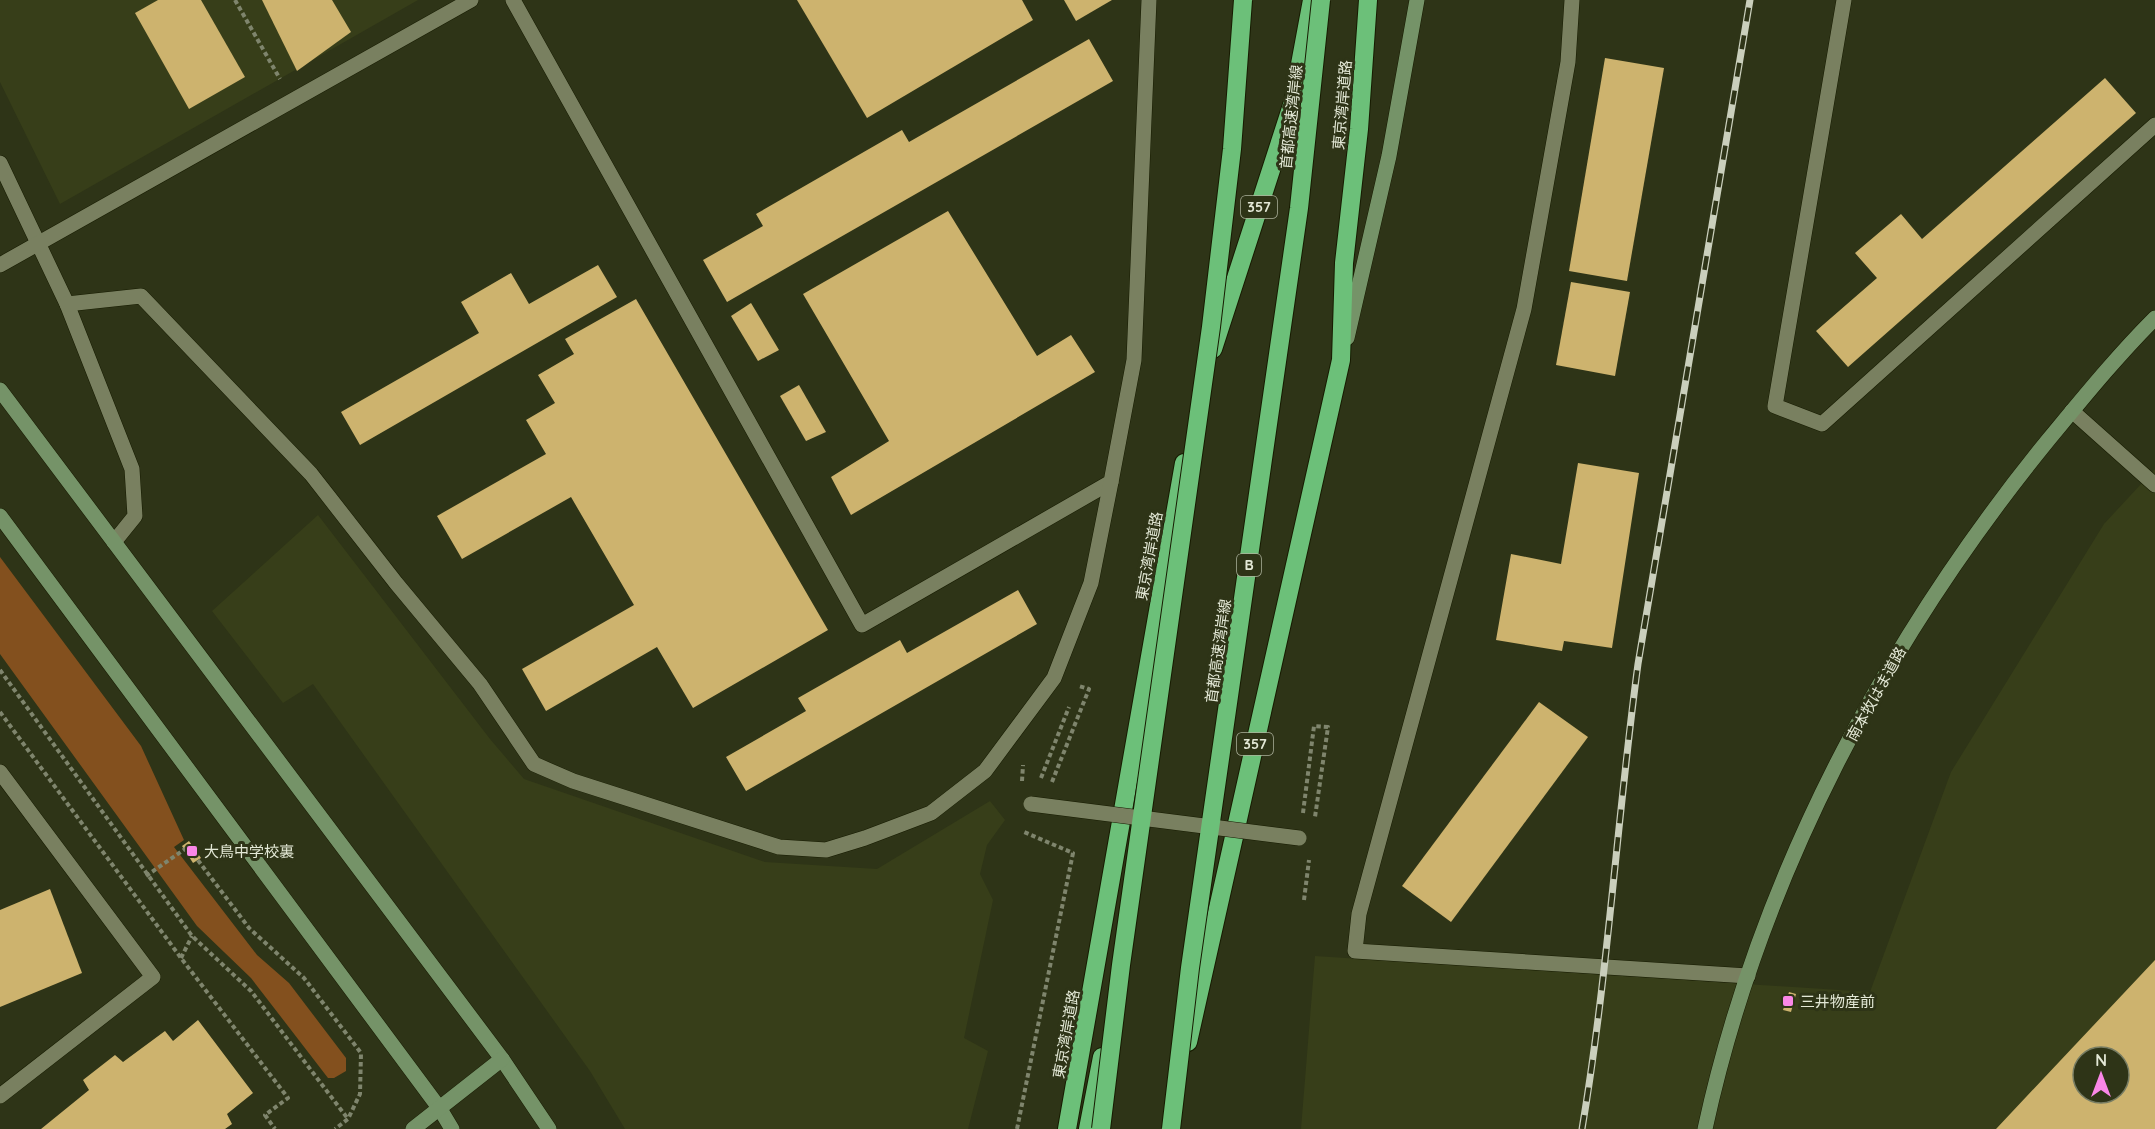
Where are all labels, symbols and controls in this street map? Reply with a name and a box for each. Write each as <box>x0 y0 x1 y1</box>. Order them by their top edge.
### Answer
street label: 東京湾岸道路 <box>1329 59 1355 151</box>
street label: 首都高速湾岸線 <box>1276 64 1306 170</box>
road number: 357 <box>1241 196 1277 218</box>
street label: 東京湾岸道路 <box>1132 510 1166 602</box>
road number: B <box>1237 554 1261 576</box>
street label: 首都高速湾岸線 <box>1201 598 1235 704</box>
street label: 南本牧はま道路 <box>1842 643 1910 745</box>
road number: 357 <box>1237 733 1273 755</box>
place label: 大鳥中学校裏 <box>204 842 294 861</box>
marker: 大鳥中学校裏 <box>185 844 199 858</box>
street label: 東京湾岸道路 <box>1049 988 1083 1080</box>
place label: 三井物産前 <box>1800 992 1875 1011</box>
marker: 三井物産前 <box>1781 994 1795 1008</box>
north arrow <box>2071 1045 2131 1105</box>
text: N <box>2095 1050 2107 1070</box>

